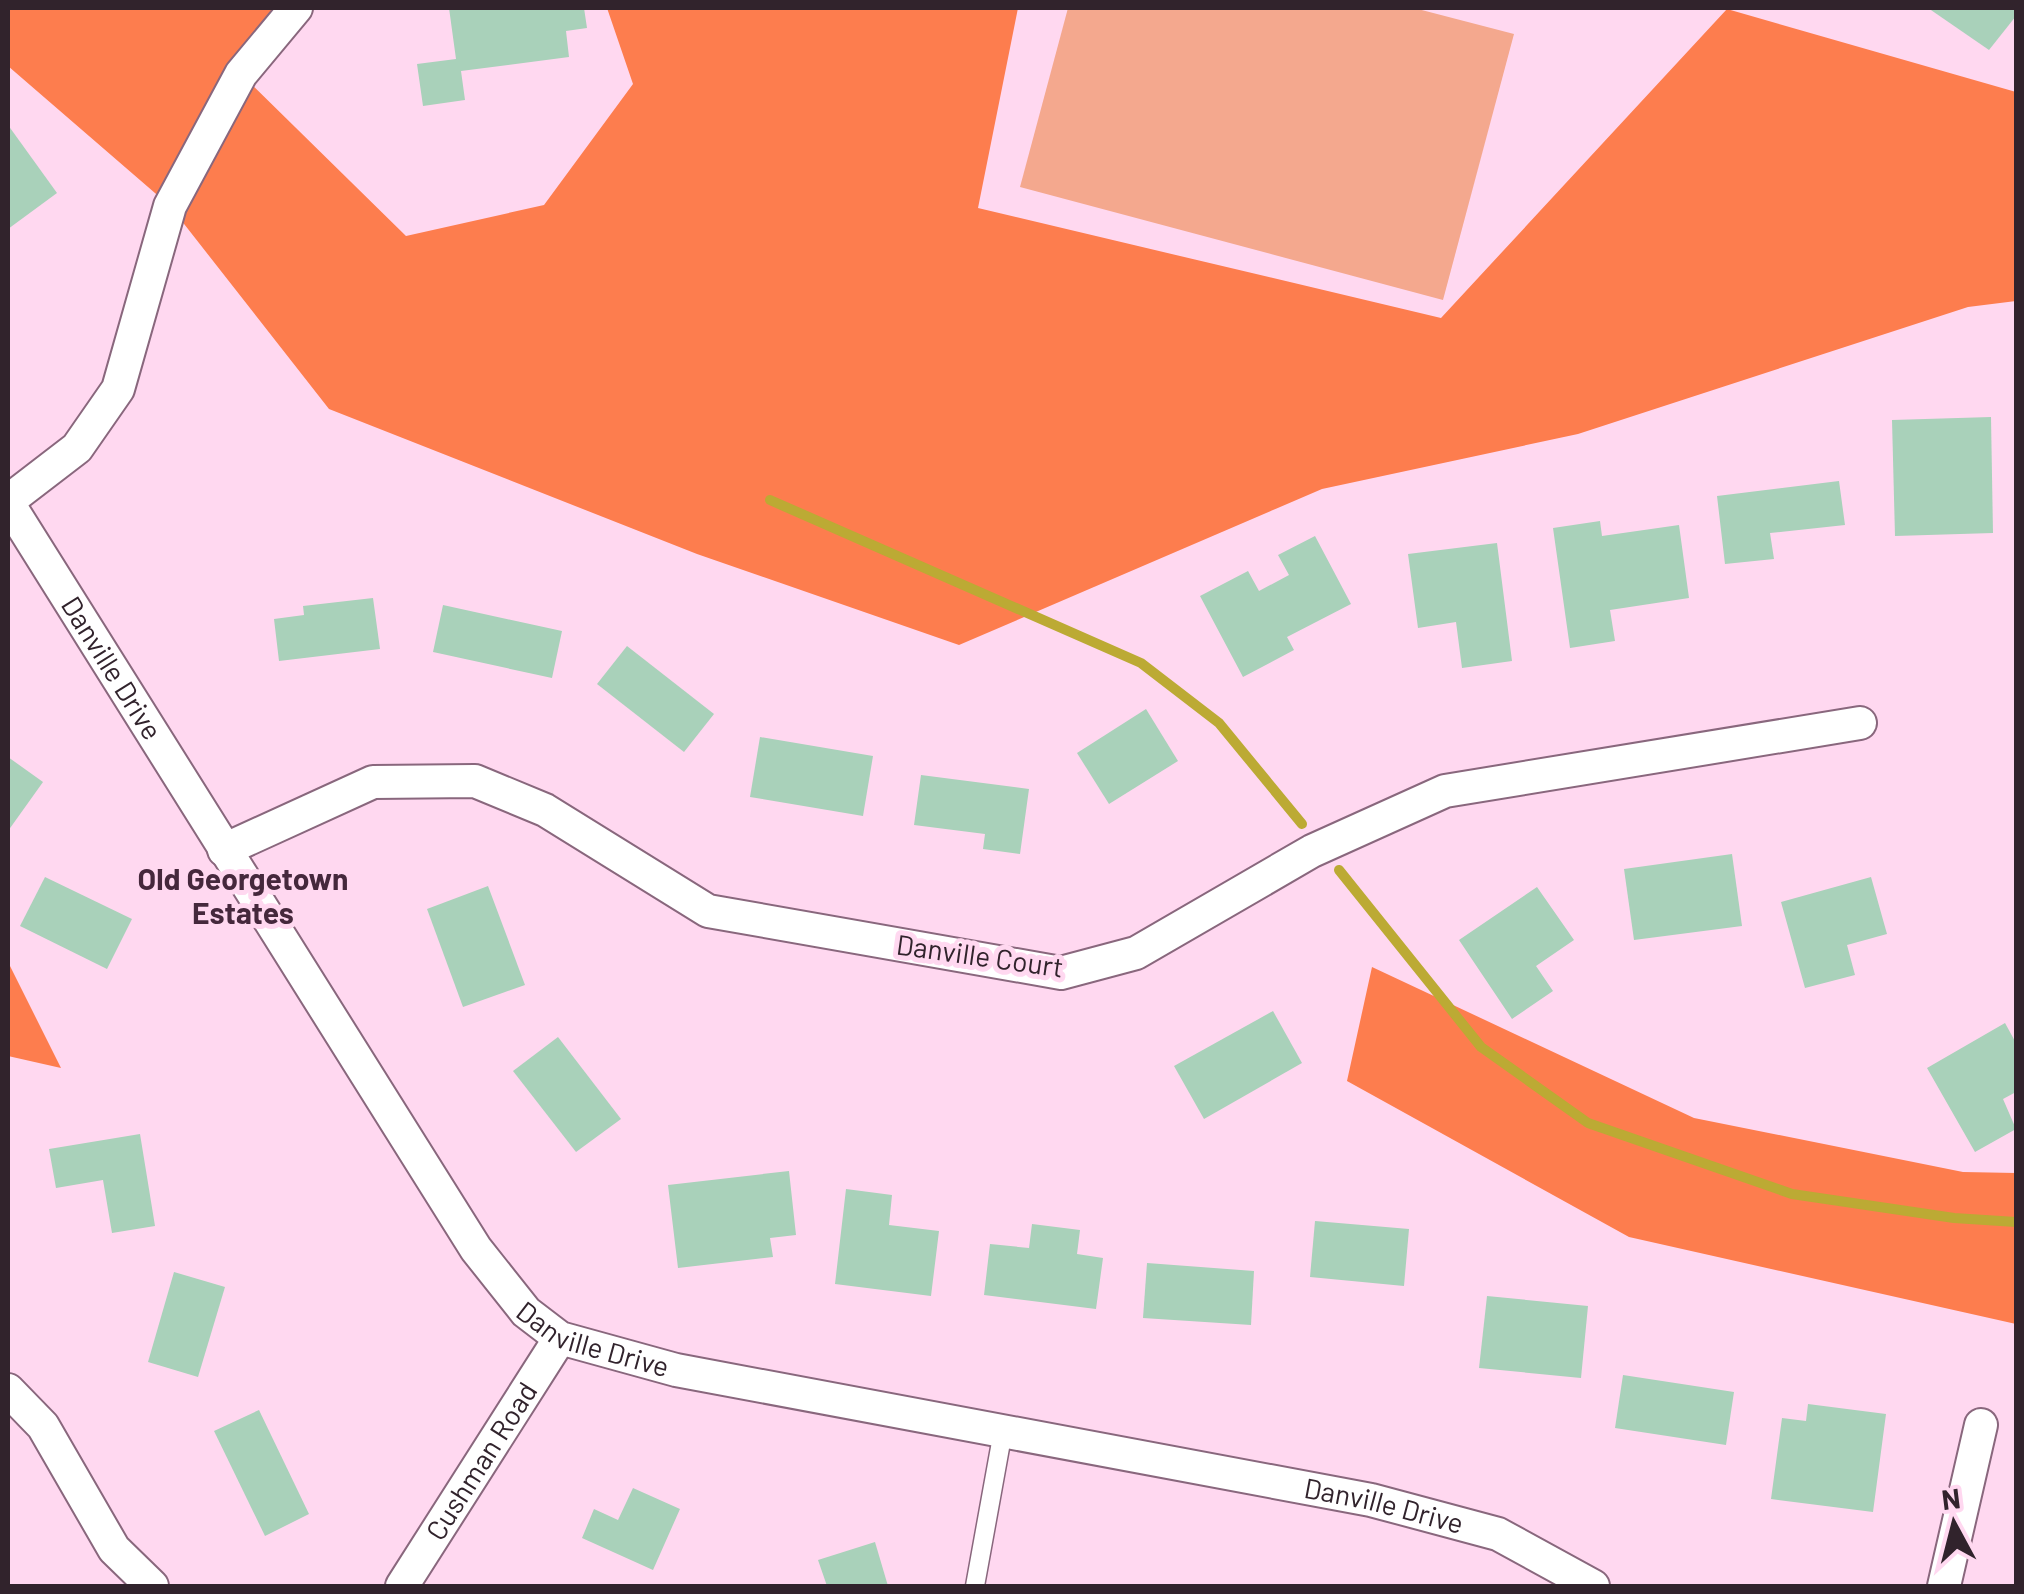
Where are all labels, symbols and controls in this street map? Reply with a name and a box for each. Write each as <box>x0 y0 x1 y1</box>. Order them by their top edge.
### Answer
street label: Danville Drive <box>55 590 170 746</box>
district label: Old Georgetown Estates <box>138 860 348 930</box>
street label: Danville Court <box>895 926 1066 984</box>
street label: Danville Drive <box>510 1293 673 1383</box>
street label: Cushman Road <box>418 1375 544 1546</box>
street label: Danville Drive <box>1302 1470 1467 1540</box>
north arrow <box>1904 1474 2004 1574</box>
text: N <box>1940 1480 1962 1516</box>

